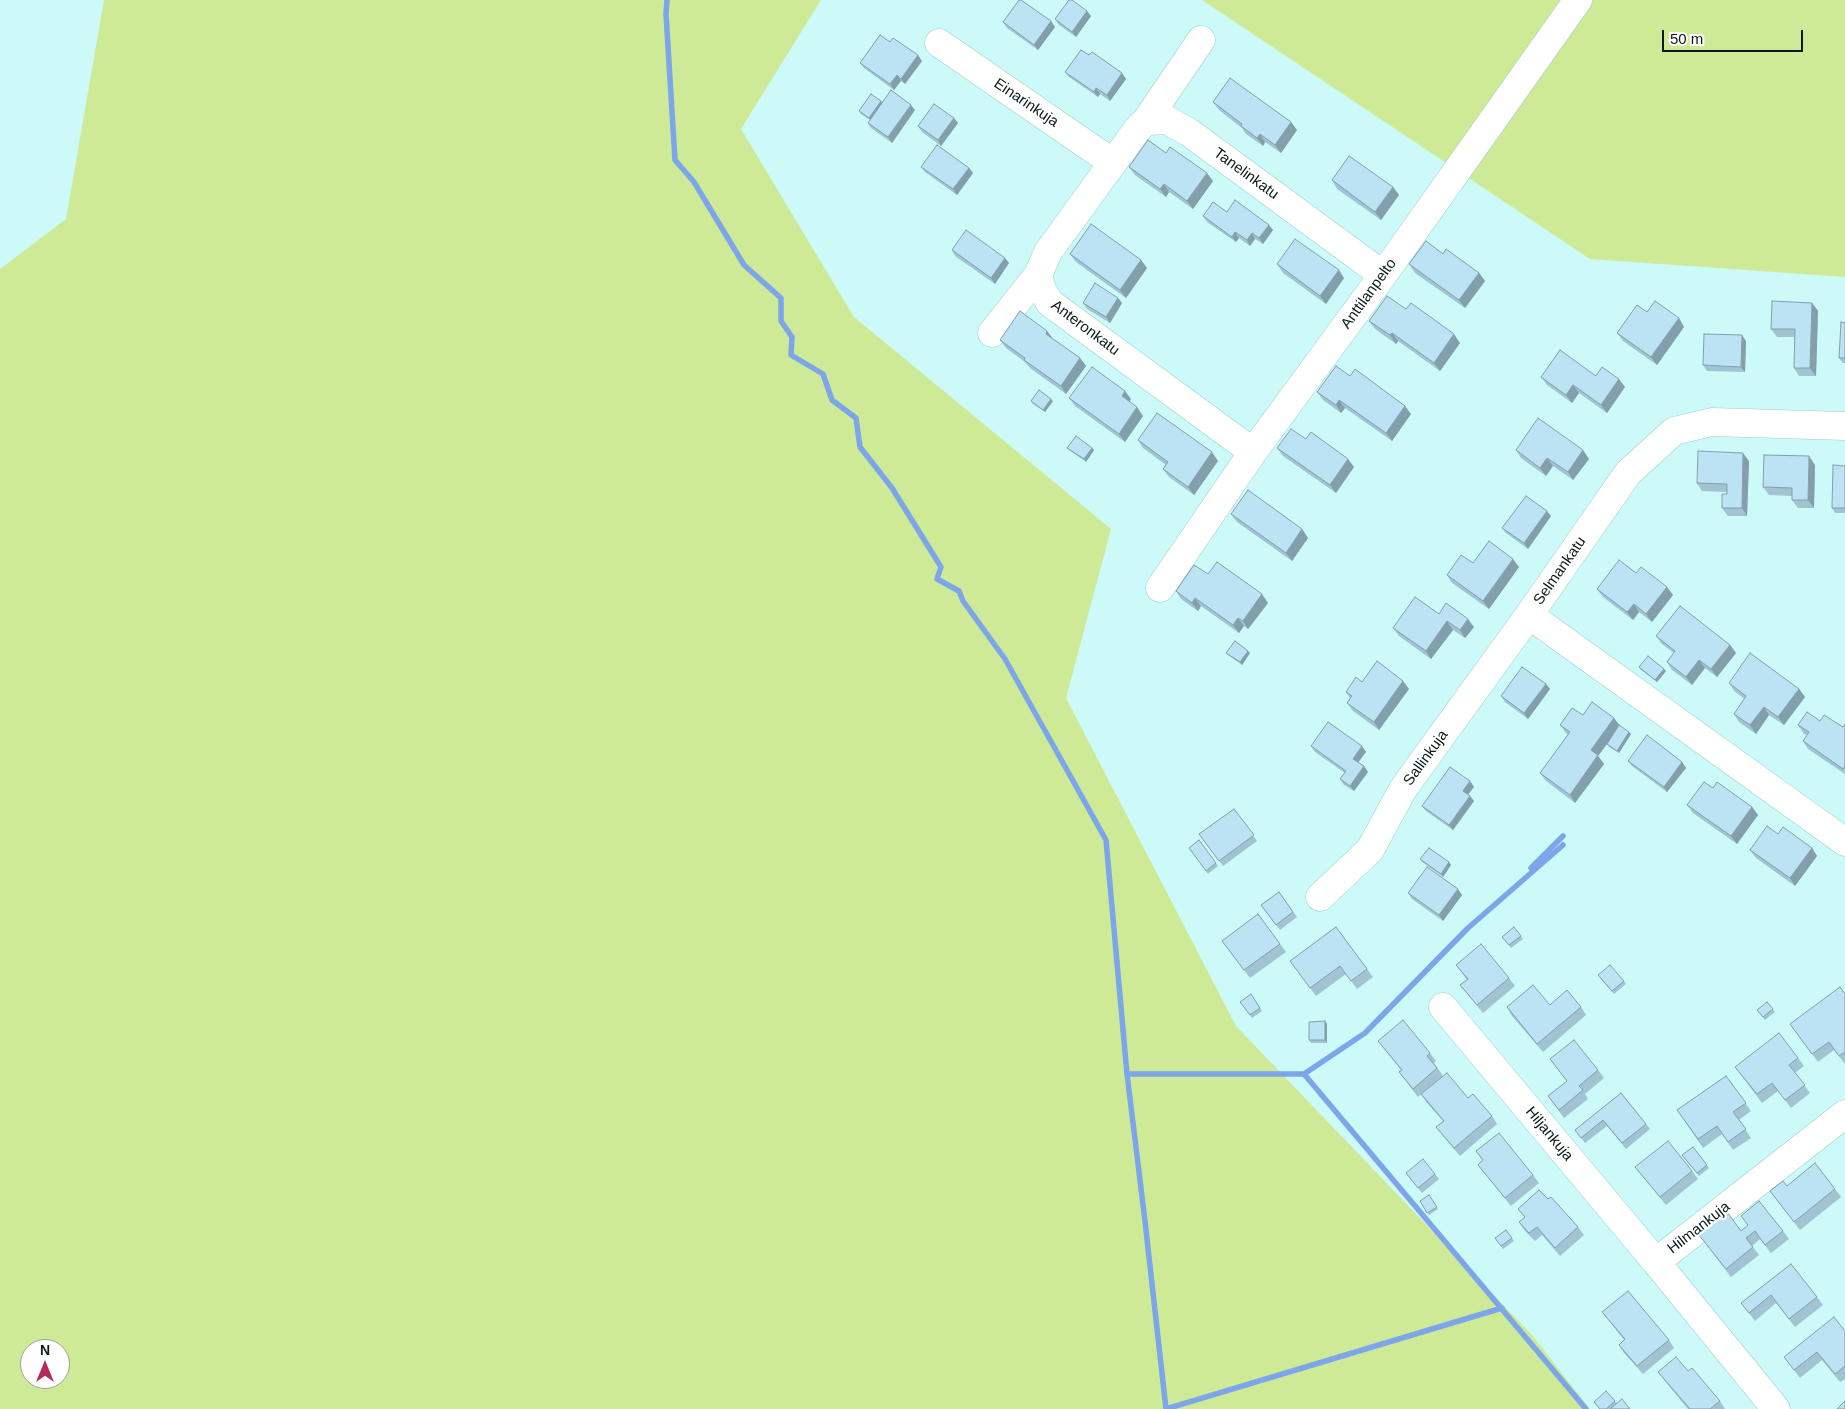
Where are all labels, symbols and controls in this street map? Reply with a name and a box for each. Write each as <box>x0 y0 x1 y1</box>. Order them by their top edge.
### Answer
scale bar <box>1665 20 1806 52</box>
text: 50 m <box>1670 30 1703 47</box>
street label: Einarinkuja <box>990 75 1062 131</box>
street label: Tanelinkatu <box>1210 144 1282 204</box>
street label: Anttilanpelto <box>1337 255 1401 333</box>
street label: Anteronkatu <box>1047 296 1123 360</box>
street label: Selmankatu <box>1530 533 1590 609</box>
street label: Sallinkuja <box>1400 727 1452 789</box>
street label: Hiljankuja <box>1521 1103 1577 1165</box>
street label: Hilmankuja <box>1664 1198 1734 1258</box>
north arrow <box>20 1339 70 1389</box>
text: N <box>40 1342 50 1358</box>

